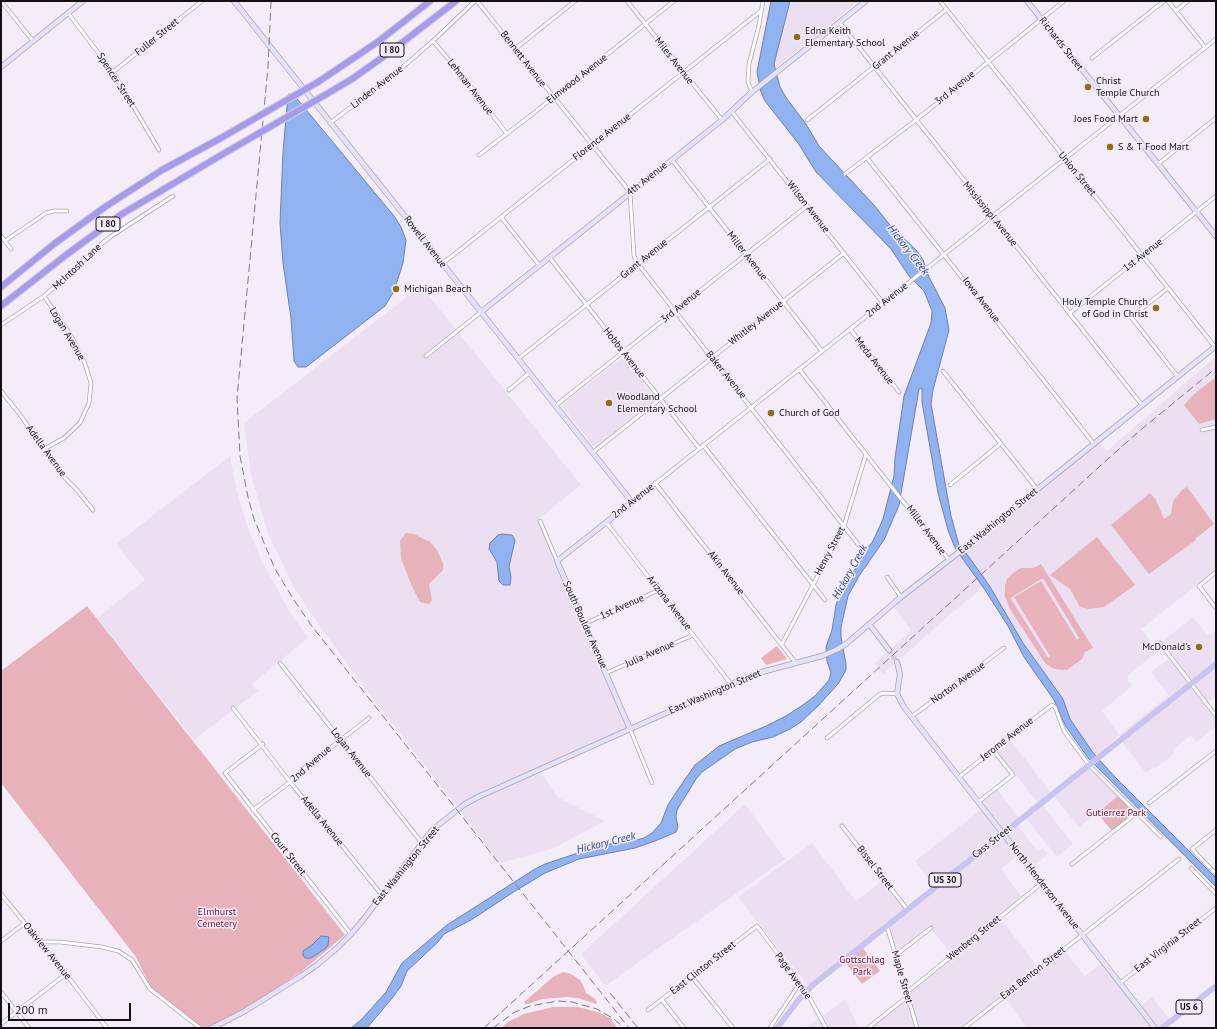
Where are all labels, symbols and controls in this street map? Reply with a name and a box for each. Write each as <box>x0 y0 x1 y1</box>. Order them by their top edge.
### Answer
street label: Richards Street <box>1036 15 1086 73</box>
street label: Fuller Street <box>133 16 181 58</box>
place label: Edna Keith Elementary School <box>805 25 885 48</box>
street label: Grant Avenue <box>870 27 922 73</box>
street label: Bennett Avenue <box>497 29 549 89</box>
marker: Edna Keith Elementary School <box>792 32 802 42</box>
street label: Miles Avenue <box>652 35 696 87</box>
road number: I 80 <box>380 43 404 57</box>
street label: Spencer Street <box>94 51 138 109</box>
street label: Elmwood Avenue <box>544 52 610 106</box>
street label: Lehman Avenue <box>444 57 496 117</box>
street label: Linden Avenue <box>348 63 406 111</box>
street label: 3rd Avenue <box>933 68 977 108</box>
place label: Christ Temple Church <box>1096 75 1159 98</box>
marker: Christ Temple Church <box>1083 82 1093 92</box>
street label: Florence Avenue <box>570 111 634 163</box>
place label: Joes Food Mart <box>1074 113 1138 125</box>
marker: Joes Food Mart <box>1141 114 1151 124</box>
place label: S & T Food Mart <box>1118 141 1189 153</box>
marker: S & T Food Mart <box>1105 142 1115 152</box>
street label: Union Street <box>1055 149 1099 199</box>
street label: 4th Avenue <box>624 159 670 199</box>
street label: Wilson Avenue <box>784 179 832 235</box>
street label: Mississippi Avenue <box>960 179 1020 249</box>
street label: Rowell Avenue <box>401 214 449 270</box>
road number: I 80 <box>96 217 120 231</box>
water label: Hickory Creek <box>884 222 932 278</box>
street label: Miller Avenue <box>724 229 770 283</box>
street label: Grant Avenue <box>618 236 670 282</box>
street label: 1st Avenue <box>1121 236 1165 274</box>
street label: McIntosh Lane <box>50 241 104 293</box>
street label: Iowa Avenue <box>960 275 1002 325</box>
street label: 2nd Avenue <box>864 280 910 320</box>
place label: Michigan Beach <box>404 283 472 295</box>
marker: Michigan Beach <box>391 284 401 294</box>
street label: 3rd Avenue <box>659 286 703 326</box>
place label: Holy Temple Church of God in Christ <box>1062 296 1148 320</box>
street label: Whitley Avenue <box>726 298 786 348</box>
marker: Holy Temple Church of God in Christ <box>1151 303 1161 313</box>
street label: Logan Avenue <box>46 305 88 363</box>
street label: Hobbs Avenue <box>600 325 648 381</box>
street label: Meda Avenue <box>852 335 896 387</box>
street label: Baker Avenue <box>703 349 749 401</box>
place label: Woodland Elementary School <box>617 391 697 414</box>
marker: Woodland Elementary School <box>604 398 614 408</box>
place label: Church of God <box>779 407 840 419</box>
marker: Church of God <box>766 408 776 418</box>
street label: Adella Avenue <box>23 423 69 479</box>
street label: 2nd Avenue <box>610 481 656 521</box>
street label: East Washington Street <box>956 485 1040 557</box>
street label: Miller Avenue <box>904 503 948 557</box>
street label: Henry Street <box>812 525 848 577</box>
water label: Hickory Creek <box>830 542 870 602</box>
street label: Akin Avenue <box>705 549 747 597</box>
street label: Arizona Avenue <box>644 573 694 633</box>
street label: South Boulder Avenue <box>560 579 610 671</box>
street label: 1st Avenue <box>598 592 646 622</box>
street label: Julia Avenue <box>623 638 677 670</box>
place label: McDonald's <box>1142 641 1191 653</box>
marker: McDonald's <box>1194 642 1204 652</box>
street label: Norton Avenue <box>929 659 987 707</box>
street label: East Washington Street <box>667 667 763 717</box>
street label: Jerome Avenue <box>978 715 1036 763</box>
street label: Logan Avenue <box>328 726 374 780</box>
street label: 2nd Avenue <box>288 743 334 785</box>
street label: Adella Avenue <box>298 794 346 848</box>
park label: Gutierrez Park <box>1086 807 1146 819</box>
street label: Cass Street <box>970 823 1014 861</box>
street label: East Washington Street <box>370 824 442 908</box>
water label: Hickory Creek <box>575 829 637 857</box>
street label: Court Street <box>267 830 309 878</box>
street label: North Henderson Avenue <box>1006 840 1082 932</box>
street label: Bissel Street <box>854 843 896 893</box>
road number: US 30 <box>929 873 961 887</box>
park label: Elmhurst Cemetery <box>197 906 237 930</box>
street label: Wenberg Street <box>945 913 1003 963</box>
street label: East Virginia Street <box>1132 915 1204 975</box>
street label: Oakview Avenue <box>20 920 74 982</box>
street label: East Clinton Street <box>668 939 738 997</box>
street label: East Benton Street <box>998 944 1068 1002</box>
street label: Maple Street <box>889 949 915 1005</box>
street label: Page Avenue <box>772 950 814 1002</box>
park label: Gottschlag Park <box>839 954 885 978</box>
scale bar <box>10 995 133 1021</box>
road number: US 6 <box>1176 1000 1202 1014</box>
text: 200 m <box>15 1002 48 1017</box>

